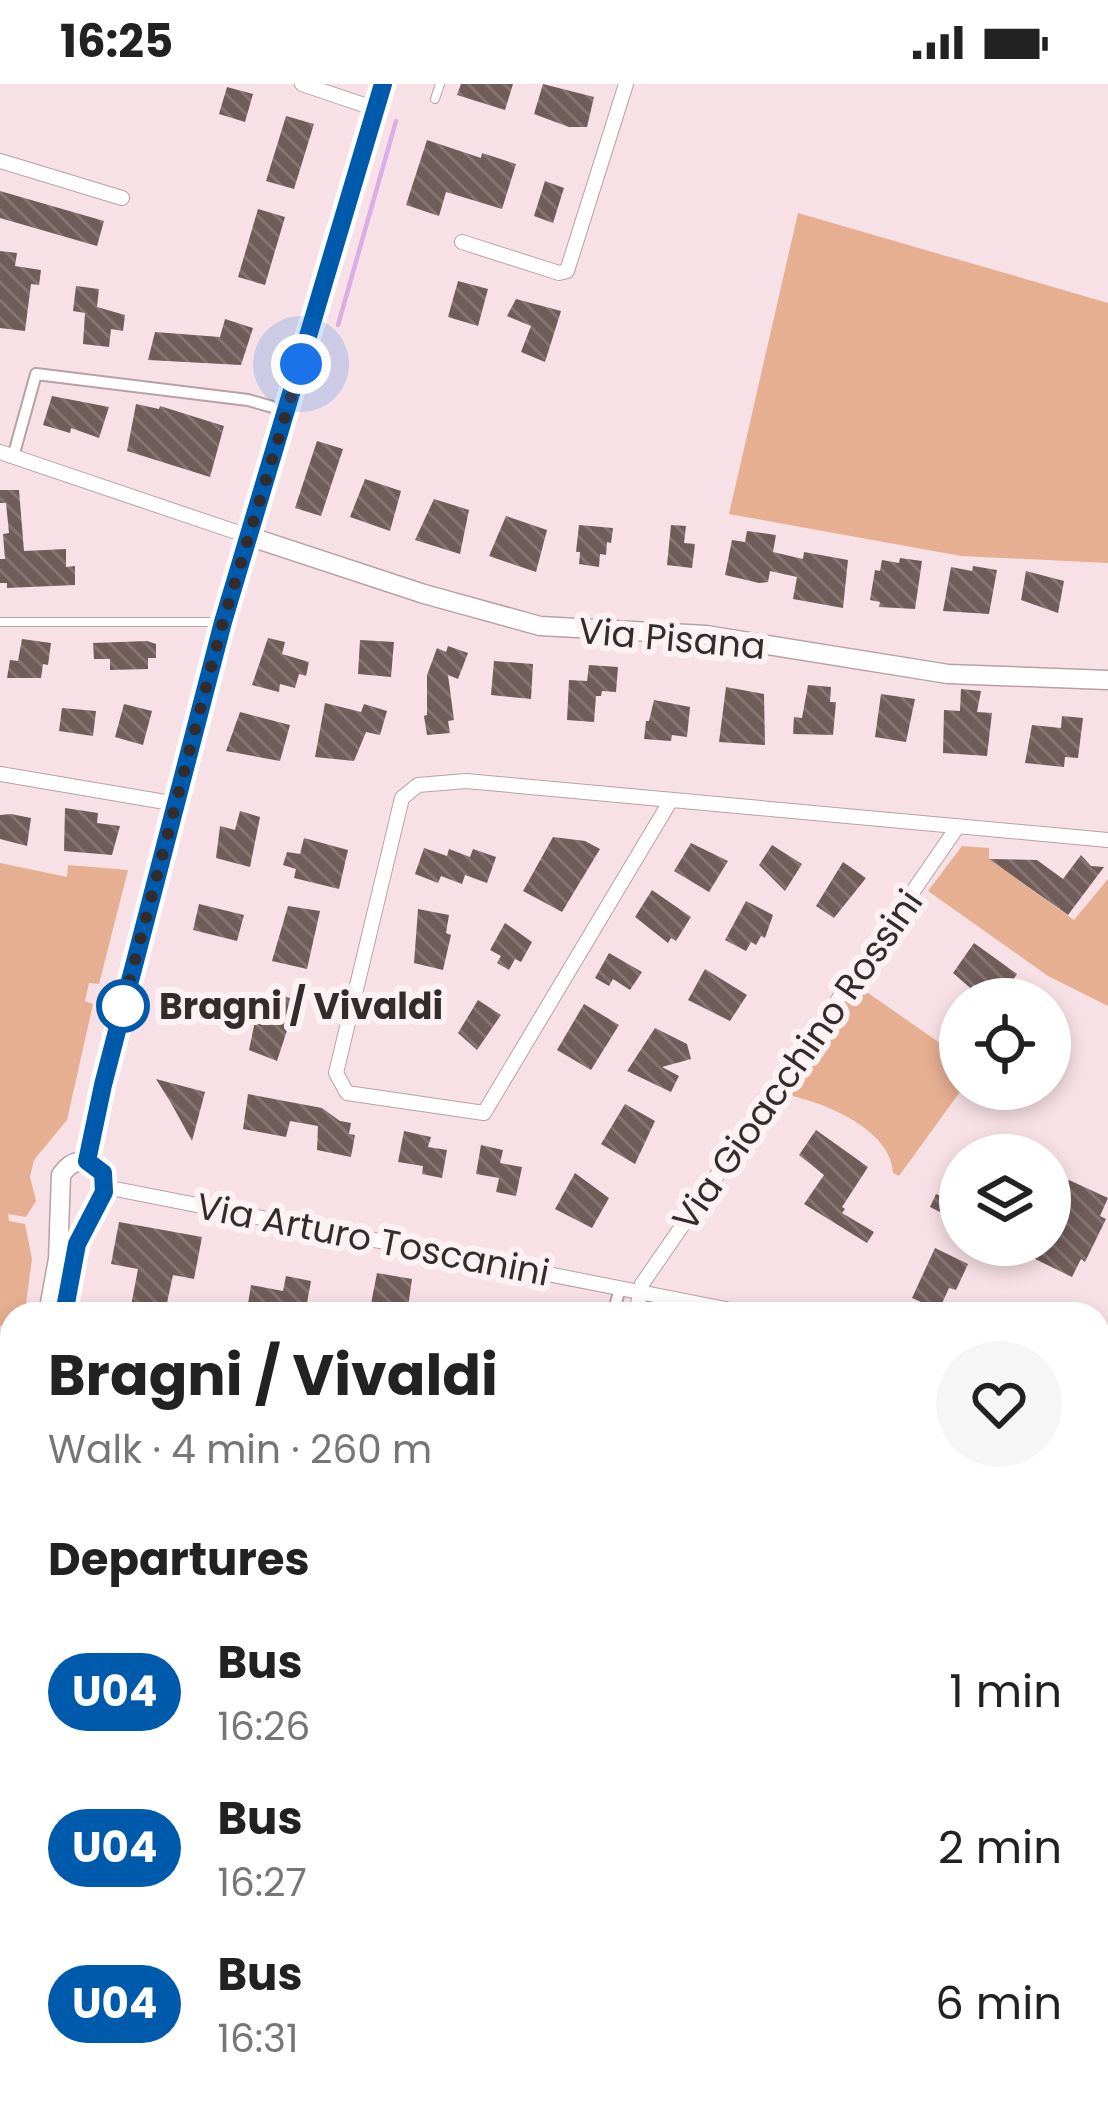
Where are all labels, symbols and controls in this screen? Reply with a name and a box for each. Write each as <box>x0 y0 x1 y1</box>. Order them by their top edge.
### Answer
text: 16:25 <box>60 10 173 73</box>
your location <box>271 334 331 394</box>
street label: Via Pisana <box>576 605 768 672</box>
street label: Via Gioacchino Rossini <box>660 879 935 1241</box>
map controls <box>939 978 1071 1266</box>
button: locate <box>939 978 1071 1110</box>
marker: Bragni / Vivaldi <box>98 981 148 1031</box>
place label: Bragni / Vivaldi <box>159 981 443 1032</box>
button: layers <box>939 1134 1071 1266</box>
street label: Via Arturo Toscanini <box>192 1180 554 1299</box>
text: Bragni / Vivaldi <box>48 1335 498 1415</box>
button: heart <box>936 1341 1062 1467</box>
text: Walk · 4 min · 260 m <box>48 1422 432 1477</box>
text: Departures <box>48 1528 310 1591</box>
text: Bus <box>217 1631 303 1694</box>
text: 1 min <box>949 1660 1062 1723</box>
text: U04 <box>72 1662 157 1721</box>
text: 16:26 <box>217 1699 310 1754</box>
text: Bus <box>217 1787 303 1850</box>
text: 2 min <box>938 1816 1062 1879</box>
text: U04 <box>72 1818 157 1877</box>
text: 16:27 <box>217 1855 307 1910</box>
text: Bus <box>217 1943 303 2006</box>
text: 6 min <box>935 1972 1062 2035</box>
text: U04 <box>72 1974 157 2033</box>
text: 16:31 <box>217 2011 298 2066</box>

